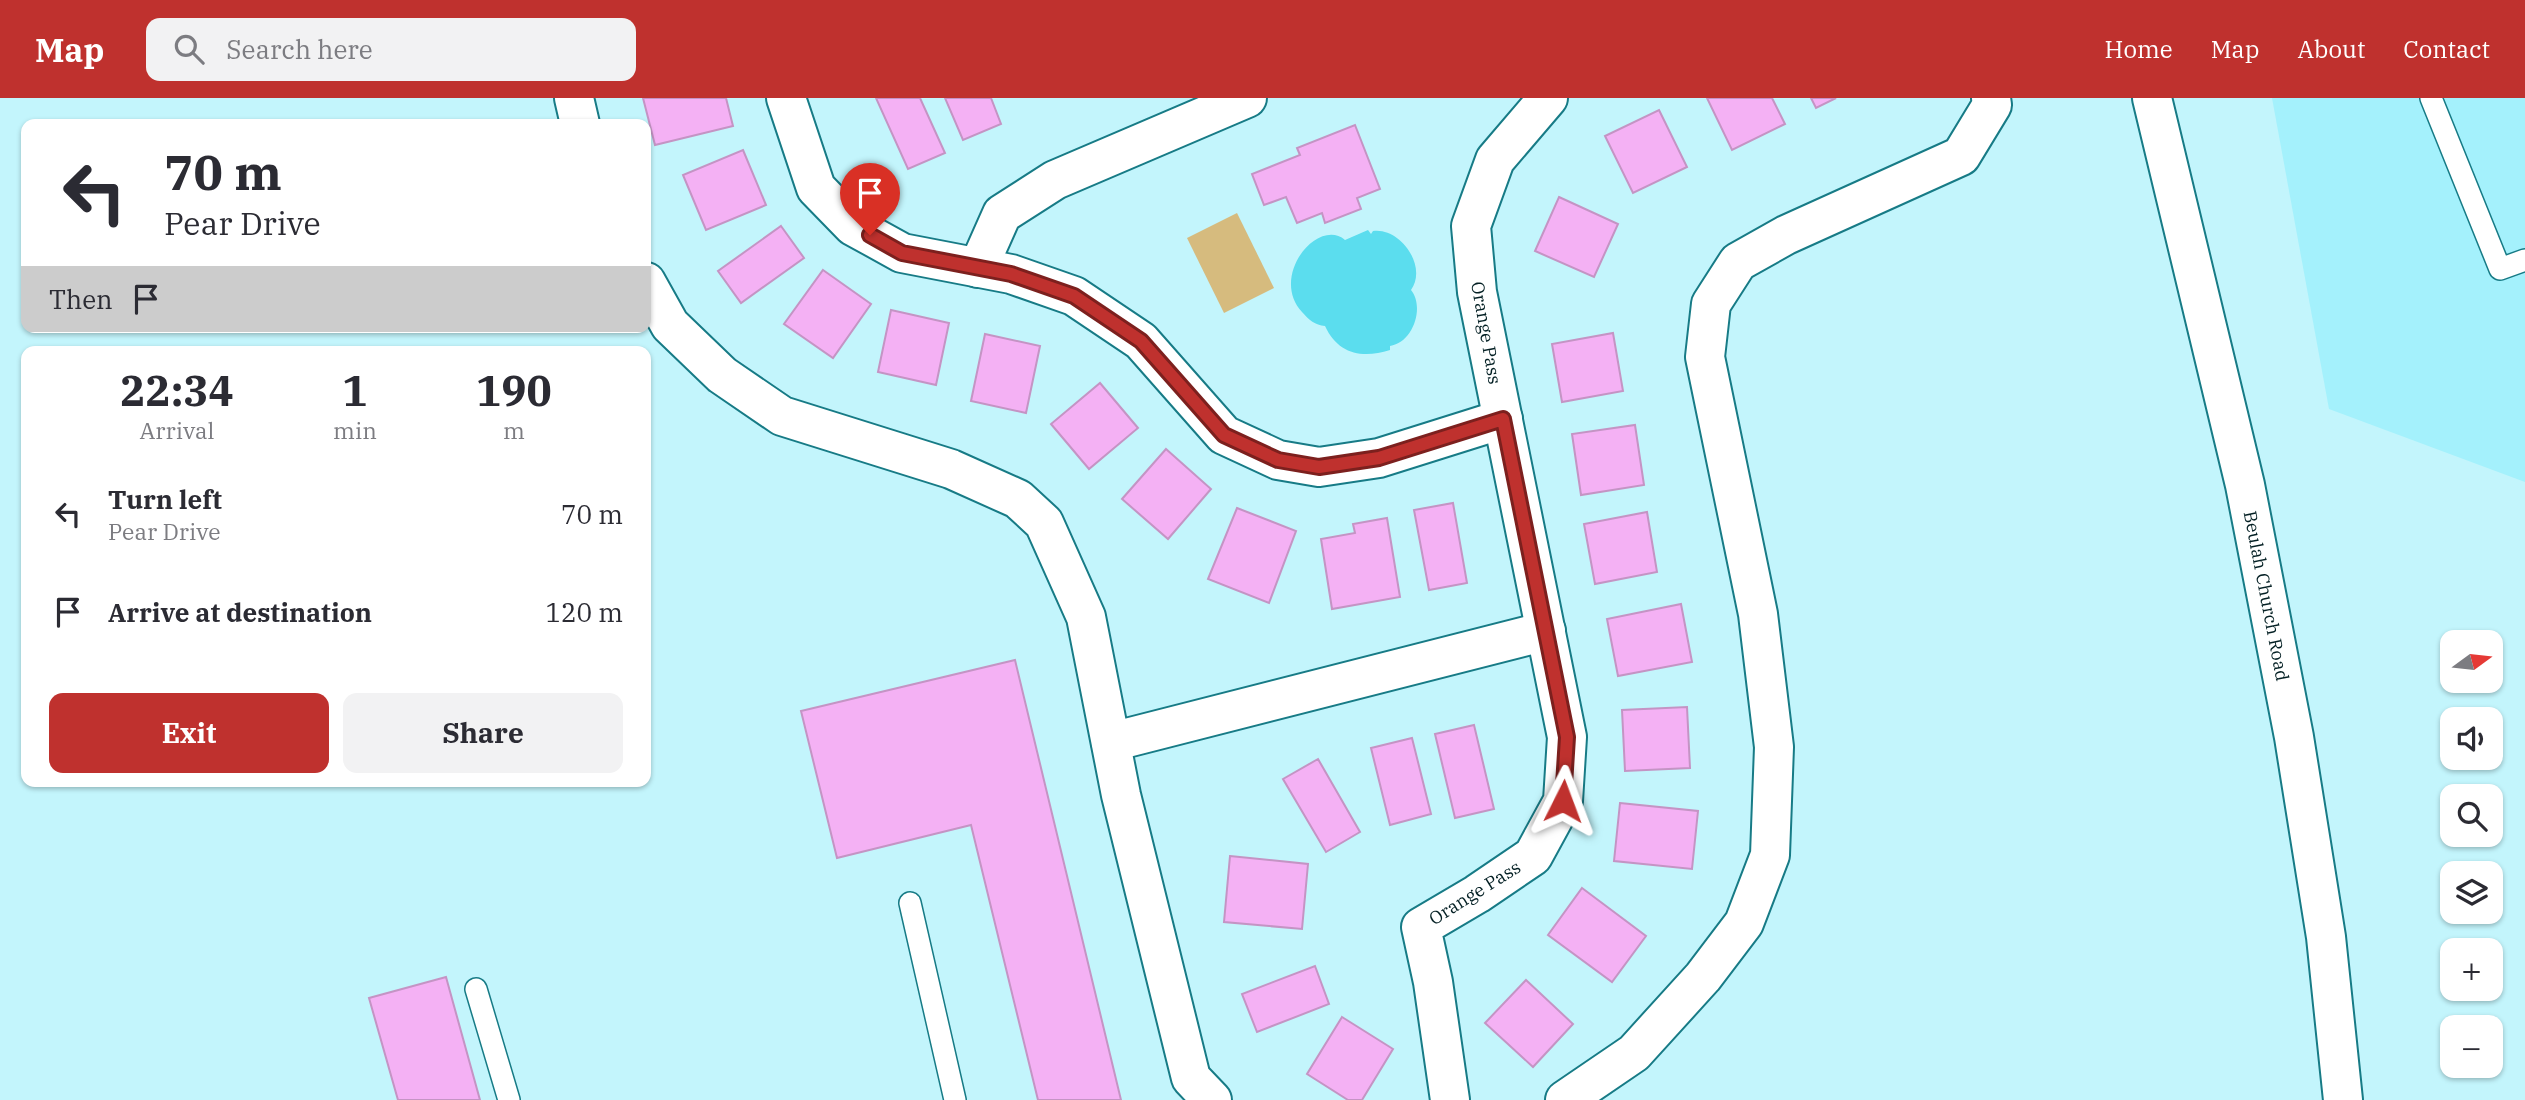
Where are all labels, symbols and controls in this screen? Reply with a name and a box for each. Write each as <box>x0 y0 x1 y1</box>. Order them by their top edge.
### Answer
search box <box>146 18 636 81</box>
text: Map <box>35 28 104 71</box>
icon: search <box>170 30 208 68</box>
text: Search here <box>226 32 373 66</box>
text: Home <box>2105 33 2173 65</box>
text: Map <box>2211 33 2259 65</box>
text: About <box>2297 33 2365 65</box>
text: Contact <box>2403 33 2490 65</box>
text: 70 m <box>164 140 282 203</box>
icon: left <box>49 147 140 238</box>
pin <box>840 163 900 235</box>
icon: arrive <box>851 174 889 212</box>
text: Pear Drive <box>164 202 321 244</box>
icon: arrive <box>127 280 165 318</box>
street label: Orange Pass <box>1466 280 1507 386</box>
text: Then <box>49 282 113 316</box>
text: 22:34 <box>120 363 234 418</box>
text: 1 <box>342 363 368 418</box>
text: 190 <box>476 363 552 418</box>
text: Arrival <box>140 415 214 445</box>
text: min <box>333 415 377 445</box>
text: m <box>503 415 525 445</box>
text: Turn left <box>108 482 222 516</box>
icon: left <box>49 495 87 533</box>
text: 70 m <box>561 497 623 531</box>
street label: Beulah Church Road <box>2239 509 2294 683</box>
text: Pear Drive <box>108 516 221 546</box>
icon: arrive <box>49 593 87 631</box>
text: Arrive at destination <box>108 595 372 629</box>
text: 120 m <box>545 595 623 629</box>
north arrow <box>2440 630 2502 693</box>
map controls <box>2440 630 2503 1078</box>
button: Exit <box>49 693 329 773</box>
button: Share <box>343 693 623 773</box>
button: sound <box>2440 707 2503 770</box>
position arrow <box>1526 764 1600 838</box>
button: search <box>2440 784 2503 847</box>
street label: Orange Pass <box>1425 855 1525 930</box>
button: layers <box>2440 861 2503 924</box>
button: + <box>2440 938 2503 1001</box>
button: − <box>2440 1015 2503 1078</box>

